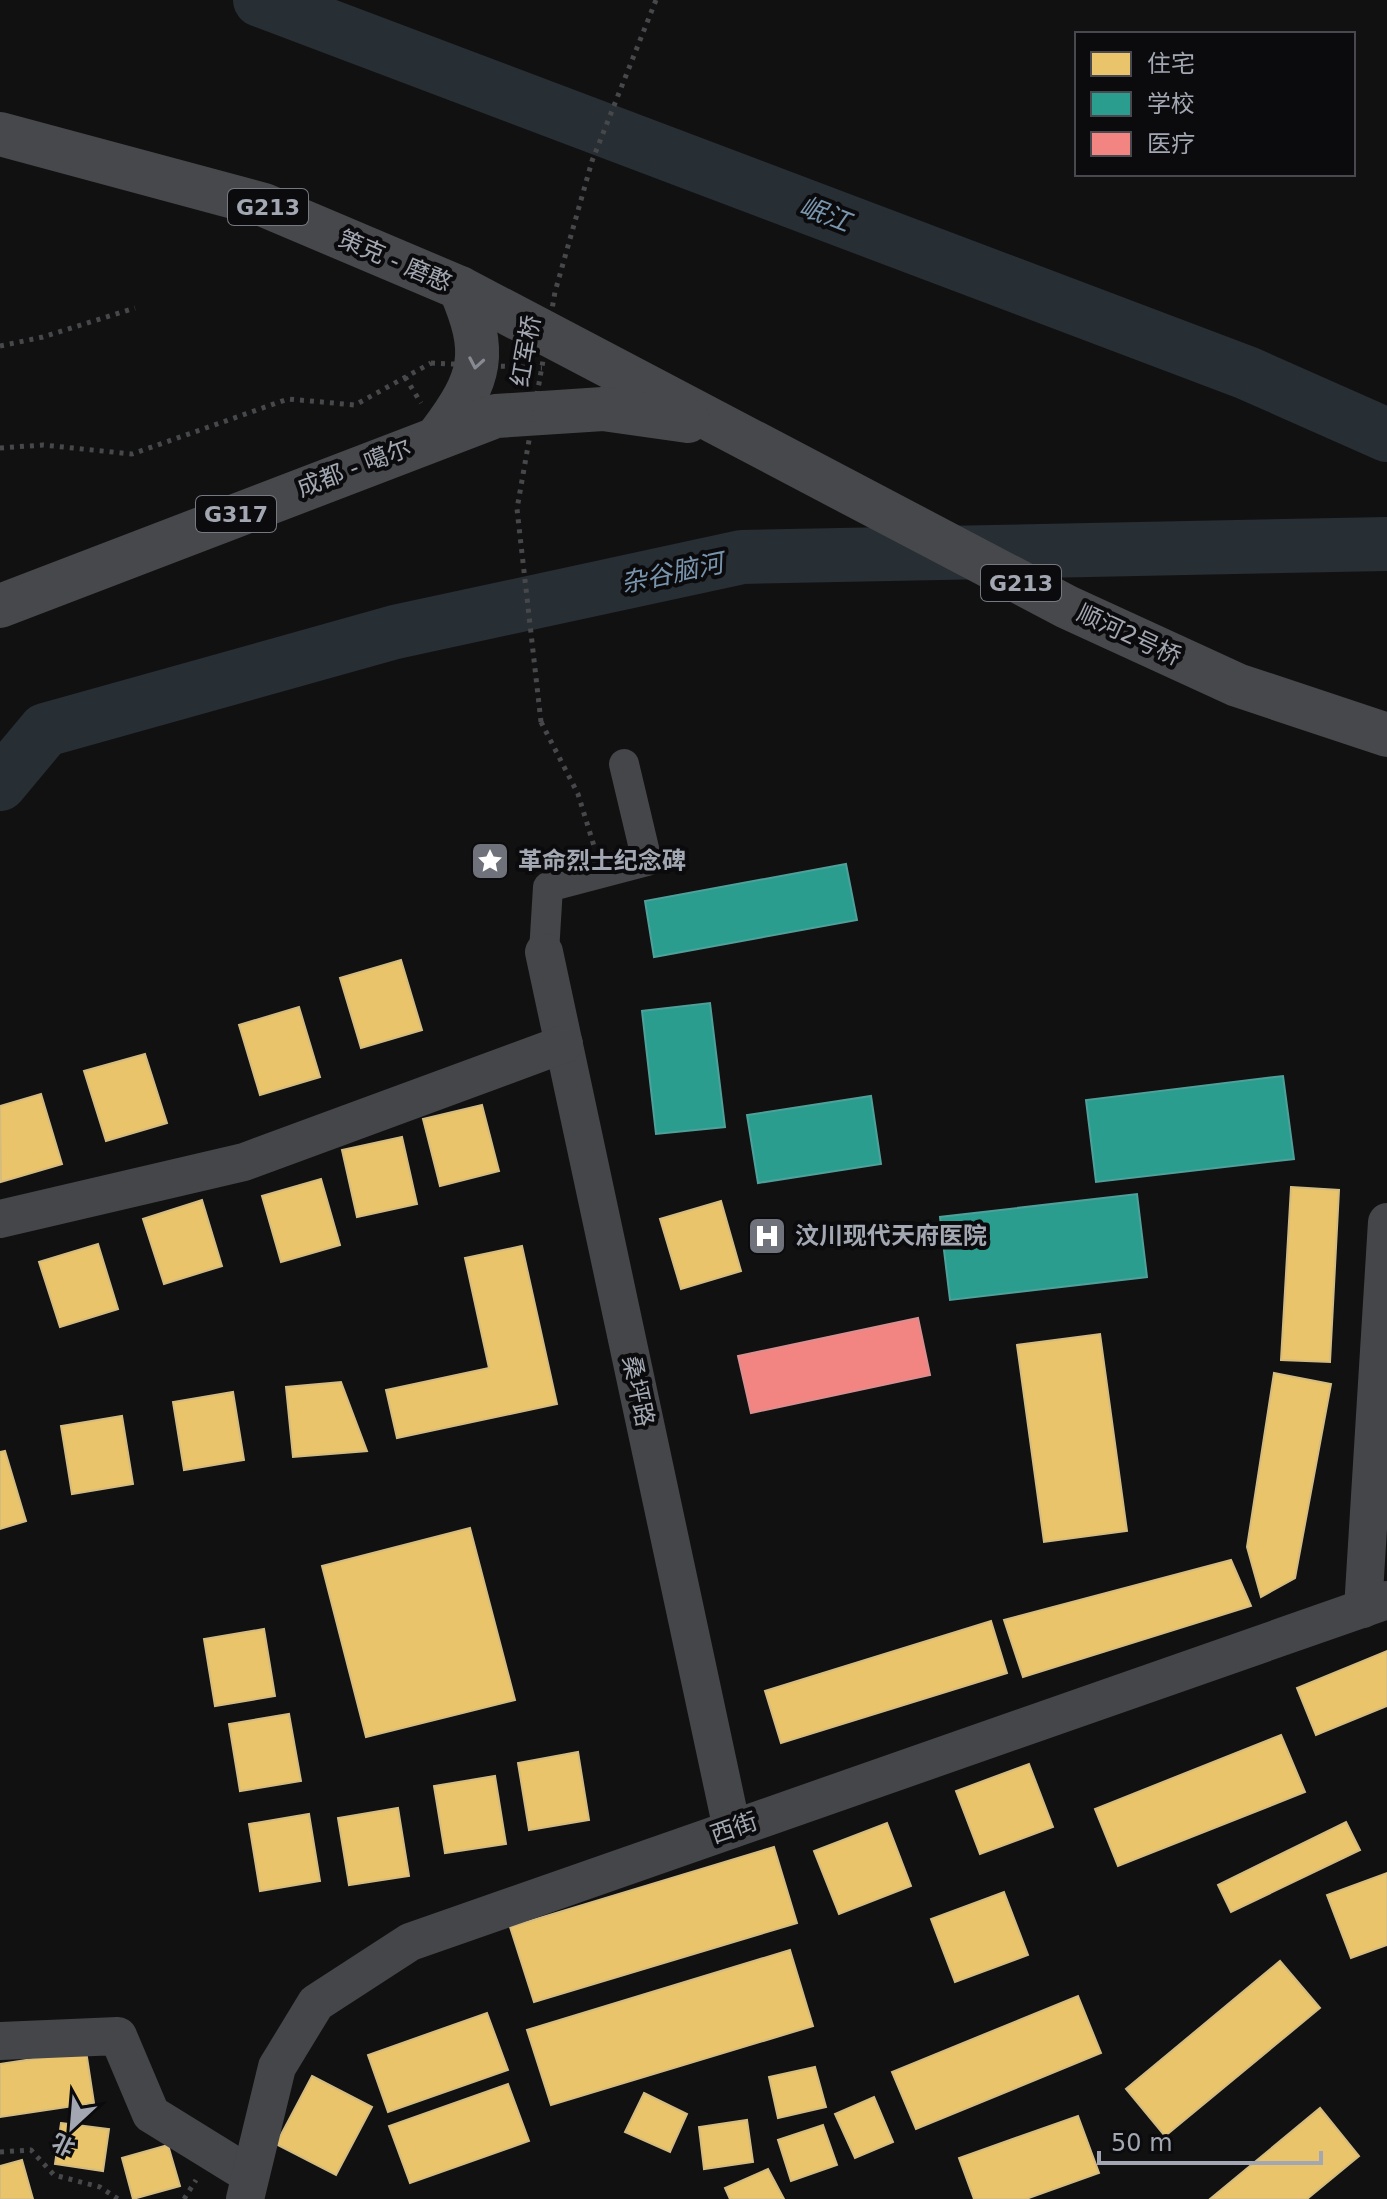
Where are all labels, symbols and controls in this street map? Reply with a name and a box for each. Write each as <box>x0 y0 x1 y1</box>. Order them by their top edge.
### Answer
legend <box>1075 32 1355 176</box>
text: 住宅 <box>1147 50 1195 78</box>
text: 学校 <box>1147 90 1195 118</box>
text: 医疗 <box>1147 130 1195 158</box>
road number: G213 <box>228 189 308 225</box>
water label: 岷江 <box>795 191 857 238</box>
street label: 策克 - 磨憨 <box>334 225 456 297</box>
street label: 红军桥 <box>506 313 546 389</box>
one-way arrow <box>469 356 486 370</box>
street label: 成都 - 噶尔 <box>293 433 415 503</box>
road number: G317 <box>196 496 276 532</box>
water label: 杂谷脑河 <box>618 546 731 598</box>
road number: G213 <box>981 565 1061 601</box>
street label: 顺河2号桥 <box>1073 599 1185 671</box>
place icon: 革命烈士纪念碑 <box>469 840 511 882</box>
place label: 革命烈士纪念碑 <box>518 847 686 875</box>
hospital icon: 汶川现代天府医院 <box>746 1215 788 1257</box>
place label: 汶川现代天府医院 <box>795 1222 987 1250</box>
street label: 桑坪路 <box>617 1353 659 1429</box>
street label: 西街 <box>707 1807 761 1849</box>
north arrow <box>32 2087 112 2167</box>
scale bar <box>1099 2115 1321 2165</box>
text: 北 <box>48 2128 79 2161</box>
text: 50 m <box>1111 2129 1173 2157</box>

